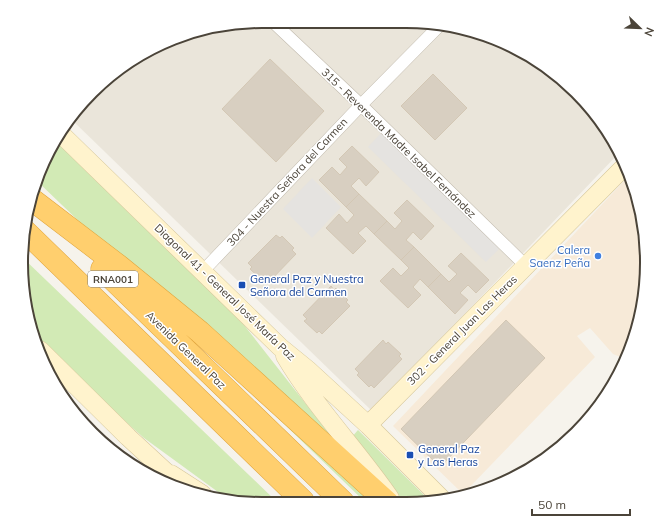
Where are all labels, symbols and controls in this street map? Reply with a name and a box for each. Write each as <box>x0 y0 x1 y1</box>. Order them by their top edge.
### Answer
north arrow <box>620 8 660 48</box>
text: N <box>641 25 657 38</box>
street label: 315 - Reverenda Madre Isabel Fernández <box>319 65 480 221</box>
street label: 304 - Nuestra Señora del Carmen <box>224 115 350 249</box>
street label: Diagonal 41 - General José María Paz <box>152 221 299 363</box>
place label: Calera Saenz Peña <box>530 243 590 270</box>
marker: Calera Saenz Peña <box>593 251 603 261</box>
road number: RNA001 <box>88 271 138 287</box>
place label: General Paz y Nuestra Señora del Carmen <box>250 272 364 299</box>
street label: 302 - General Juan Las Heras <box>404 272 520 388</box>
marker: General Paz y Nuestra Señora del Carmen <box>237 280 247 290</box>
street label: Avenida General Paz <box>143 308 229 392</box>
place label: General Paz y Las Heras <box>418 442 480 469</box>
marker: General Paz y Las Heras <box>405 450 415 460</box>
scale bar <box>532 491 630 517</box>
text: 50 m <box>538 497 566 512</box>

